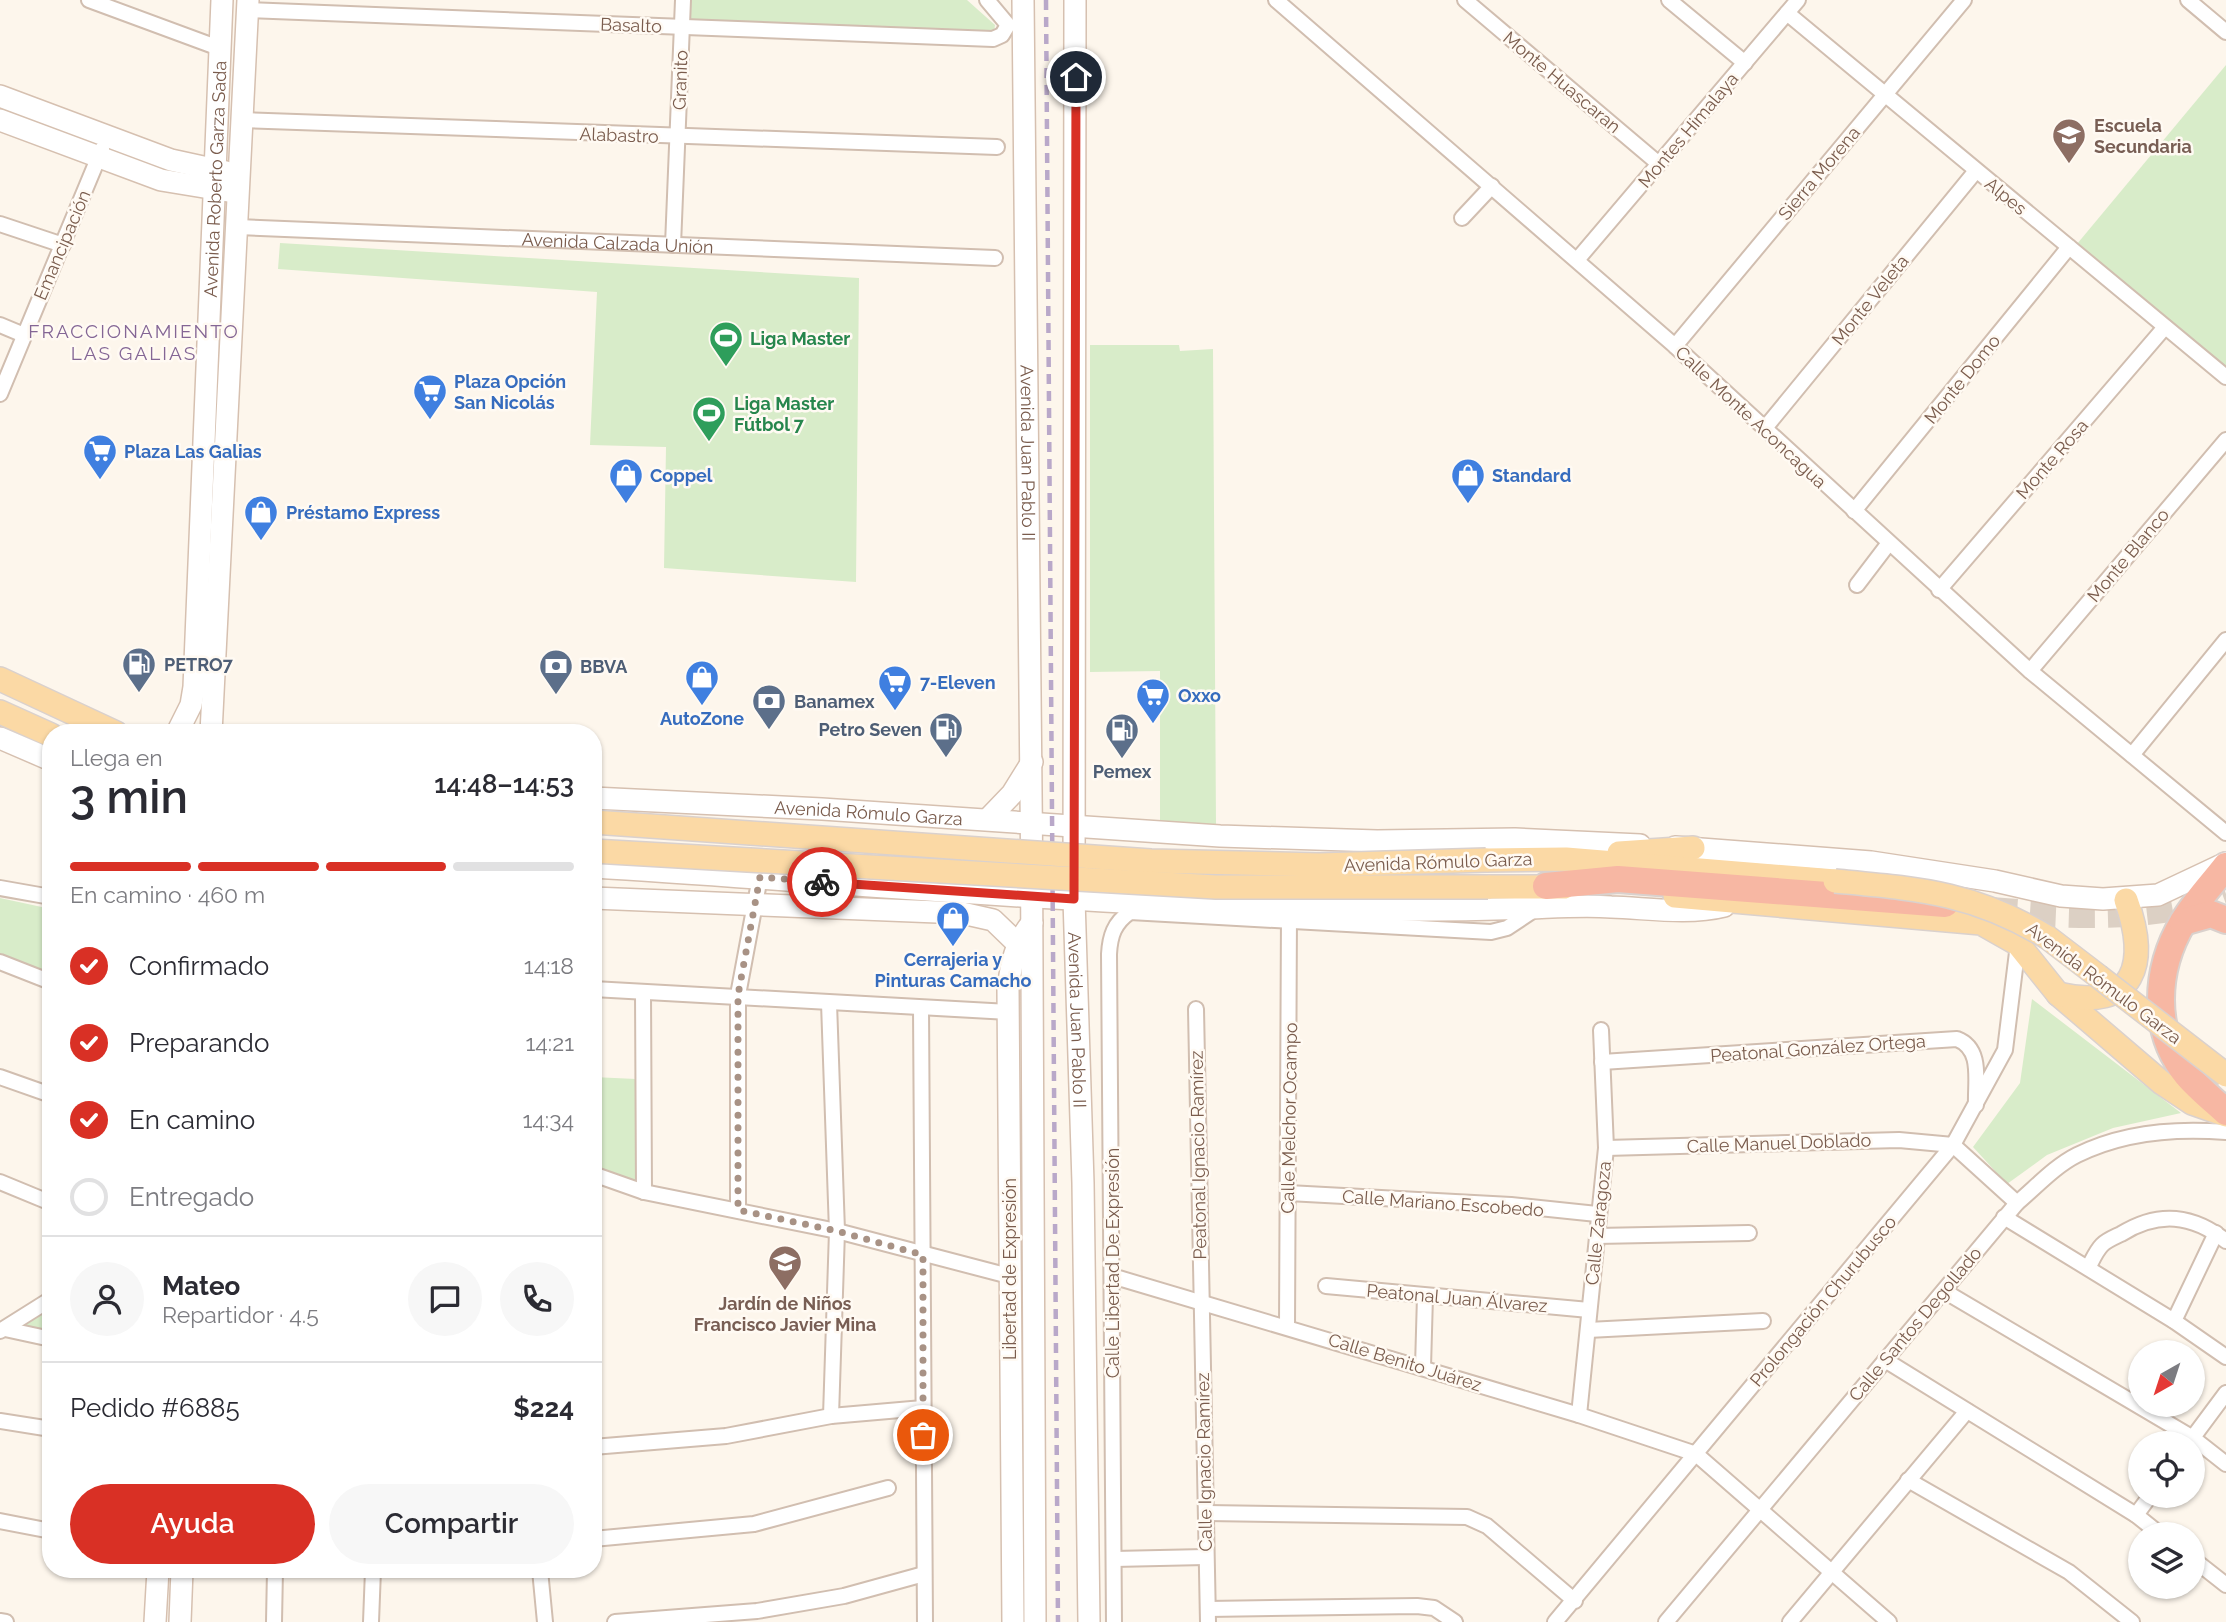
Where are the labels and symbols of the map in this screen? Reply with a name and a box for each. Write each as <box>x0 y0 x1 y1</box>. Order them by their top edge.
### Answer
street label: Basalto <box>600 13 663 37</box>
street label: Monte Huascaran <box>1499 27 1625 137</box>
pin <box>1046 47 1106 107</box>
street label: Granito <box>668 49 692 110</box>
street label: Avenida Roberto Garza Sada <box>199 60 230 298</box>
street label: Montes Himalaya <box>1634 68 1742 192</box>
place label: Escuela Secundaria <box>2094 115 2192 157</box>
school or university icon: Escuela Secundaria <box>2050 116 2088 165</box>
street label: Sierra Morena <box>1774 122 1864 224</box>
street label: Alabastro <box>579 123 659 147</box>
street label: Alpes <box>1981 173 2031 219</box>
street label: Emancipación <box>29 187 95 303</box>
street label: Avenida Calzada Unión <box>521 228 714 257</box>
street label: Monte Veleta <box>1827 251 1913 349</box>
sports icon: Liga Master <box>707 319 745 368</box>
district label: FRACCIONAMIENTO LAS GALIAS <box>28 320 240 364</box>
place label: Liga Master <box>750 328 850 349</box>
street label: Monte Domo <box>1920 330 2005 428</box>
street label: Calle Monte Aconcagua <box>1671 342 1831 492</box>
street label: Avenida Juan Pablo II <box>1017 365 1040 541</box>
place label: Plaza Opción San Nicolás <box>454 371 566 413</box>
supermarket icon: Plaza Opción San Nicolás <box>411 372 449 421</box>
place label: Liga Master Fútbol 7 <box>734 393 834 435</box>
sports icon: Liga Master Fútbol 7 <box>690 394 728 443</box>
street label: Monte Rosa <box>2012 415 2092 503</box>
supermarket icon: Plaza Las Galias <box>81 432 119 481</box>
place label: Plaza Las Galias <box>124 441 262 462</box>
shop icon: Coppel <box>607 456 645 505</box>
shop icon: Standard <box>1449 456 1487 505</box>
place label: Coppel <box>650 465 713 486</box>
place label: Standard <box>1492 465 1571 486</box>
shop icon: Préstamo Express <box>242 493 280 542</box>
place label: Préstamo Express <box>286 502 440 523</box>
street label: Monte Blanco <box>2083 504 2173 606</box>
fuel station icon: PETRO7 <box>120 645 158 694</box>
bank icon: BBVA <box>537 647 575 696</box>
place label: PETRO7 <box>164 654 234 675</box>
place label: BBVA <box>580 656 628 677</box>
shop icon: AutoZone <box>683 658 721 707</box>
supermarket icon: 7-Eleven <box>876 663 914 712</box>
place label: 7-Eleven <box>920 672 996 693</box>
supermarket icon: Oxxo <box>1134 676 1172 725</box>
bank icon: Banamex <box>750 682 788 731</box>
place label: Oxxo <box>1178 685 1221 706</box>
place label: Banamex <box>794 691 875 712</box>
place label: AutoZone <box>660 708 744 729</box>
fuel station icon: Petro Seven <box>927 710 965 759</box>
fuel station icon: Pemex <box>1103 711 1141 760</box>
place label: Petro Seven <box>819 719 922 740</box>
place label: Pemex <box>1093 761 1152 782</box>
street label: Avenida Rómulo Garza <box>774 796 964 829</box>
courier <box>787 847 857 917</box>
street label: Avenida Rómulo Garza <box>1343 848 1533 876</box>
shop icon: Cerrajeria y Pinturas Camacho <box>934 899 972 948</box>
street label: Avenida Rómulo Garza <box>2022 918 2186 1048</box>
street label: Avenida Juan Pablo II <box>1065 931 1091 1108</box>
place label: Cerrajeria y Pinturas Camacho <box>875 949 1032 991</box>
street label: Calle Melchor Ocampo <box>1277 1022 1301 1214</box>
street label: Peatonal González Ortega <box>1710 1030 1926 1066</box>
street label: Peatonal Ignacio Ramírez <box>1186 1050 1210 1260</box>
street label: Calle Manuel Doblado <box>1686 1129 1872 1157</box>
street label: Calle Libertad De Expresión <box>1102 1148 1123 1378</box>
street label: Calle Zaragoza <box>1581 1160 1615 1286</box>
street label: Libertad de Expresión <box>999 1178 1020 1360</box>
street label: Calle Mariano Escobedo <box>1341 1185 1545 1221</box>
street label: Prolongación Churubusco <box>1746 1211 1901 1391</box>
street label: Calle Santos Degollado <box>1844 1242 1986 1405</box>
school or university icon: Jardín de Niños Francisco Javier Mina <box>766 1243 804 1292</box>
street label: Peatonal Juan Álvarez <box>1366 1279 1549 1316</box>
place label: Jardín de Niños Francisco Javier Mina <box>694 1293 876 1335</box>
street label: Calle Benito Juárez <box>1326 1329 1484 1395</box>
north arrow <box>2128 1340 2205 1418</box>
street label: Calle Ignacio Ramírez <box>1192 1372 1216 1552</box>
pin <box>893 1405 953 1465</box>

